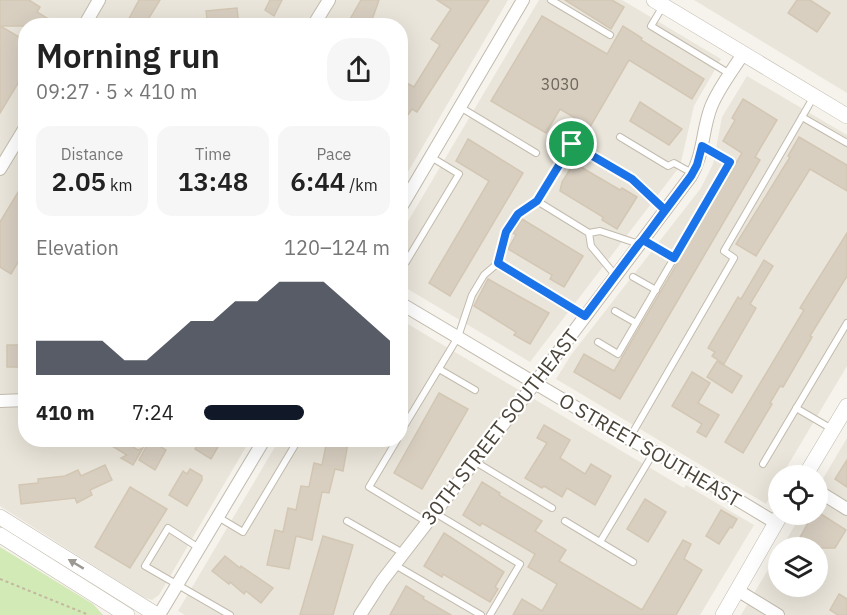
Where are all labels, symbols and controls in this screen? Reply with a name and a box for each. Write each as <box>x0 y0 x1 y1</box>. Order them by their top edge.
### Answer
text: Morning run <box>36 34 220 77</box>
button: share <box>327 38 390 101</box>
house number: 3030 <box>541 74 579 94</box>
text: 09:27 · 5 × 410 m <box>36 78 197 105</box>
pin <box>546 118 597 169</box>
icon: arrive <box>555 127 588 160</box>
text: Distance <box>61 144 123 164</box>
text: Time <box>195 144 231 164</box>
text: Pace <box>317 144 351 164</box>
text: 2.05 <box>52 164 106 198</box>
text: 13:48 <box>178 164 248 198</box>
text: 6:44 <box>290 164 345 198</box>
text: km <box>106 175 132 195</box>
text: /km <box>345 175 378 195</box>
text: Elevation <box>36 234 119 261</box>
text: 120–124 m <box>284 234 390 261</box>
street label: 30TH STREET SOUTHEAST <box>415 323 585 530</box>
street label: O STREET SOUTHEAST <box>554 386 746 513</box>
text: 410 m <box>36 399 95 426</box>
text: 7:24 <box>132 399 174 426</box>
map controls <box>768 465 828 597</box>
button: locate <box>768 465 828 525</box>
button: layers <box>768 537 828 597</box>
one-way arrow <box>68 558 84 569</box>

